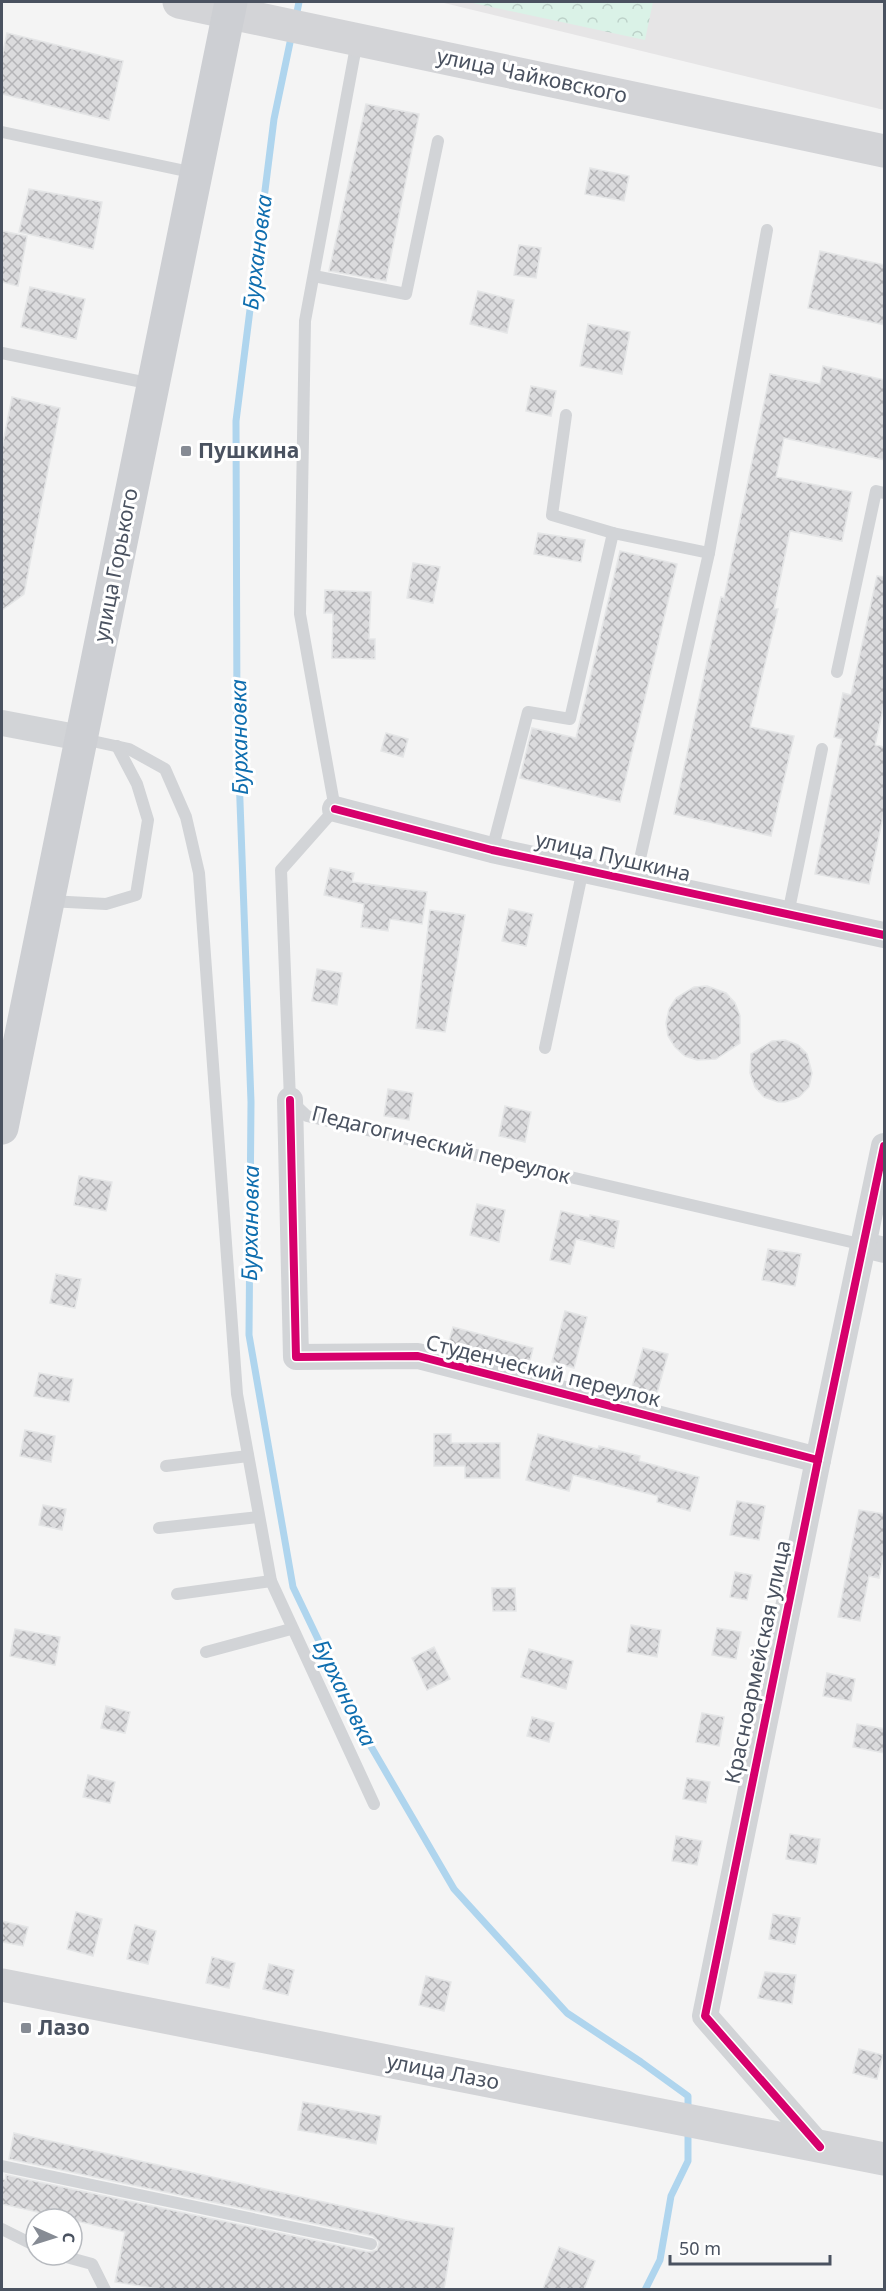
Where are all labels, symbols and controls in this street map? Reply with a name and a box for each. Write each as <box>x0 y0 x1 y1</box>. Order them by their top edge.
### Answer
street label: улица Чайковского <box>434 41 630 109</box>
water label: Бурхановка <box>234 193 278 311</box>
place label: Пушкина <box>198 436 299 464</box>
marker: Пушкина <box>179 444 193 458</box>
street label: улица Горького <box>86 485 144 644</box>
water label: Бурхановка <box>222 679 254 795</box>
street label: улица Пушкина <box>533 825 694 888</box>
street label: Педагогический переулок <box>309 1098 573 1190</box>
water label: Бурхановка <box>233 1165 265 1281</box>
street label: Студенческий переулок <box>423 1327 663 1413</box>
street label: Красноармейская улица <box>718 1537 797 1786</box>
water label: Бурхановка <box>307 1634 385 1751</box>
place label: Лазо <box>38 2013 90 2041</box>
marker: Лазо <box>19 2021 33 2035</box>
street label: улица Лазо <box>385 2046 502 2096</box>
north arrow <box>24 2207 84 2267</box>
scale bar <box>670 2228 830 2266</box>
text: С <box>58 2232 80 2244</box>
text: 50 m <box>679 2236 721 2260</box>

